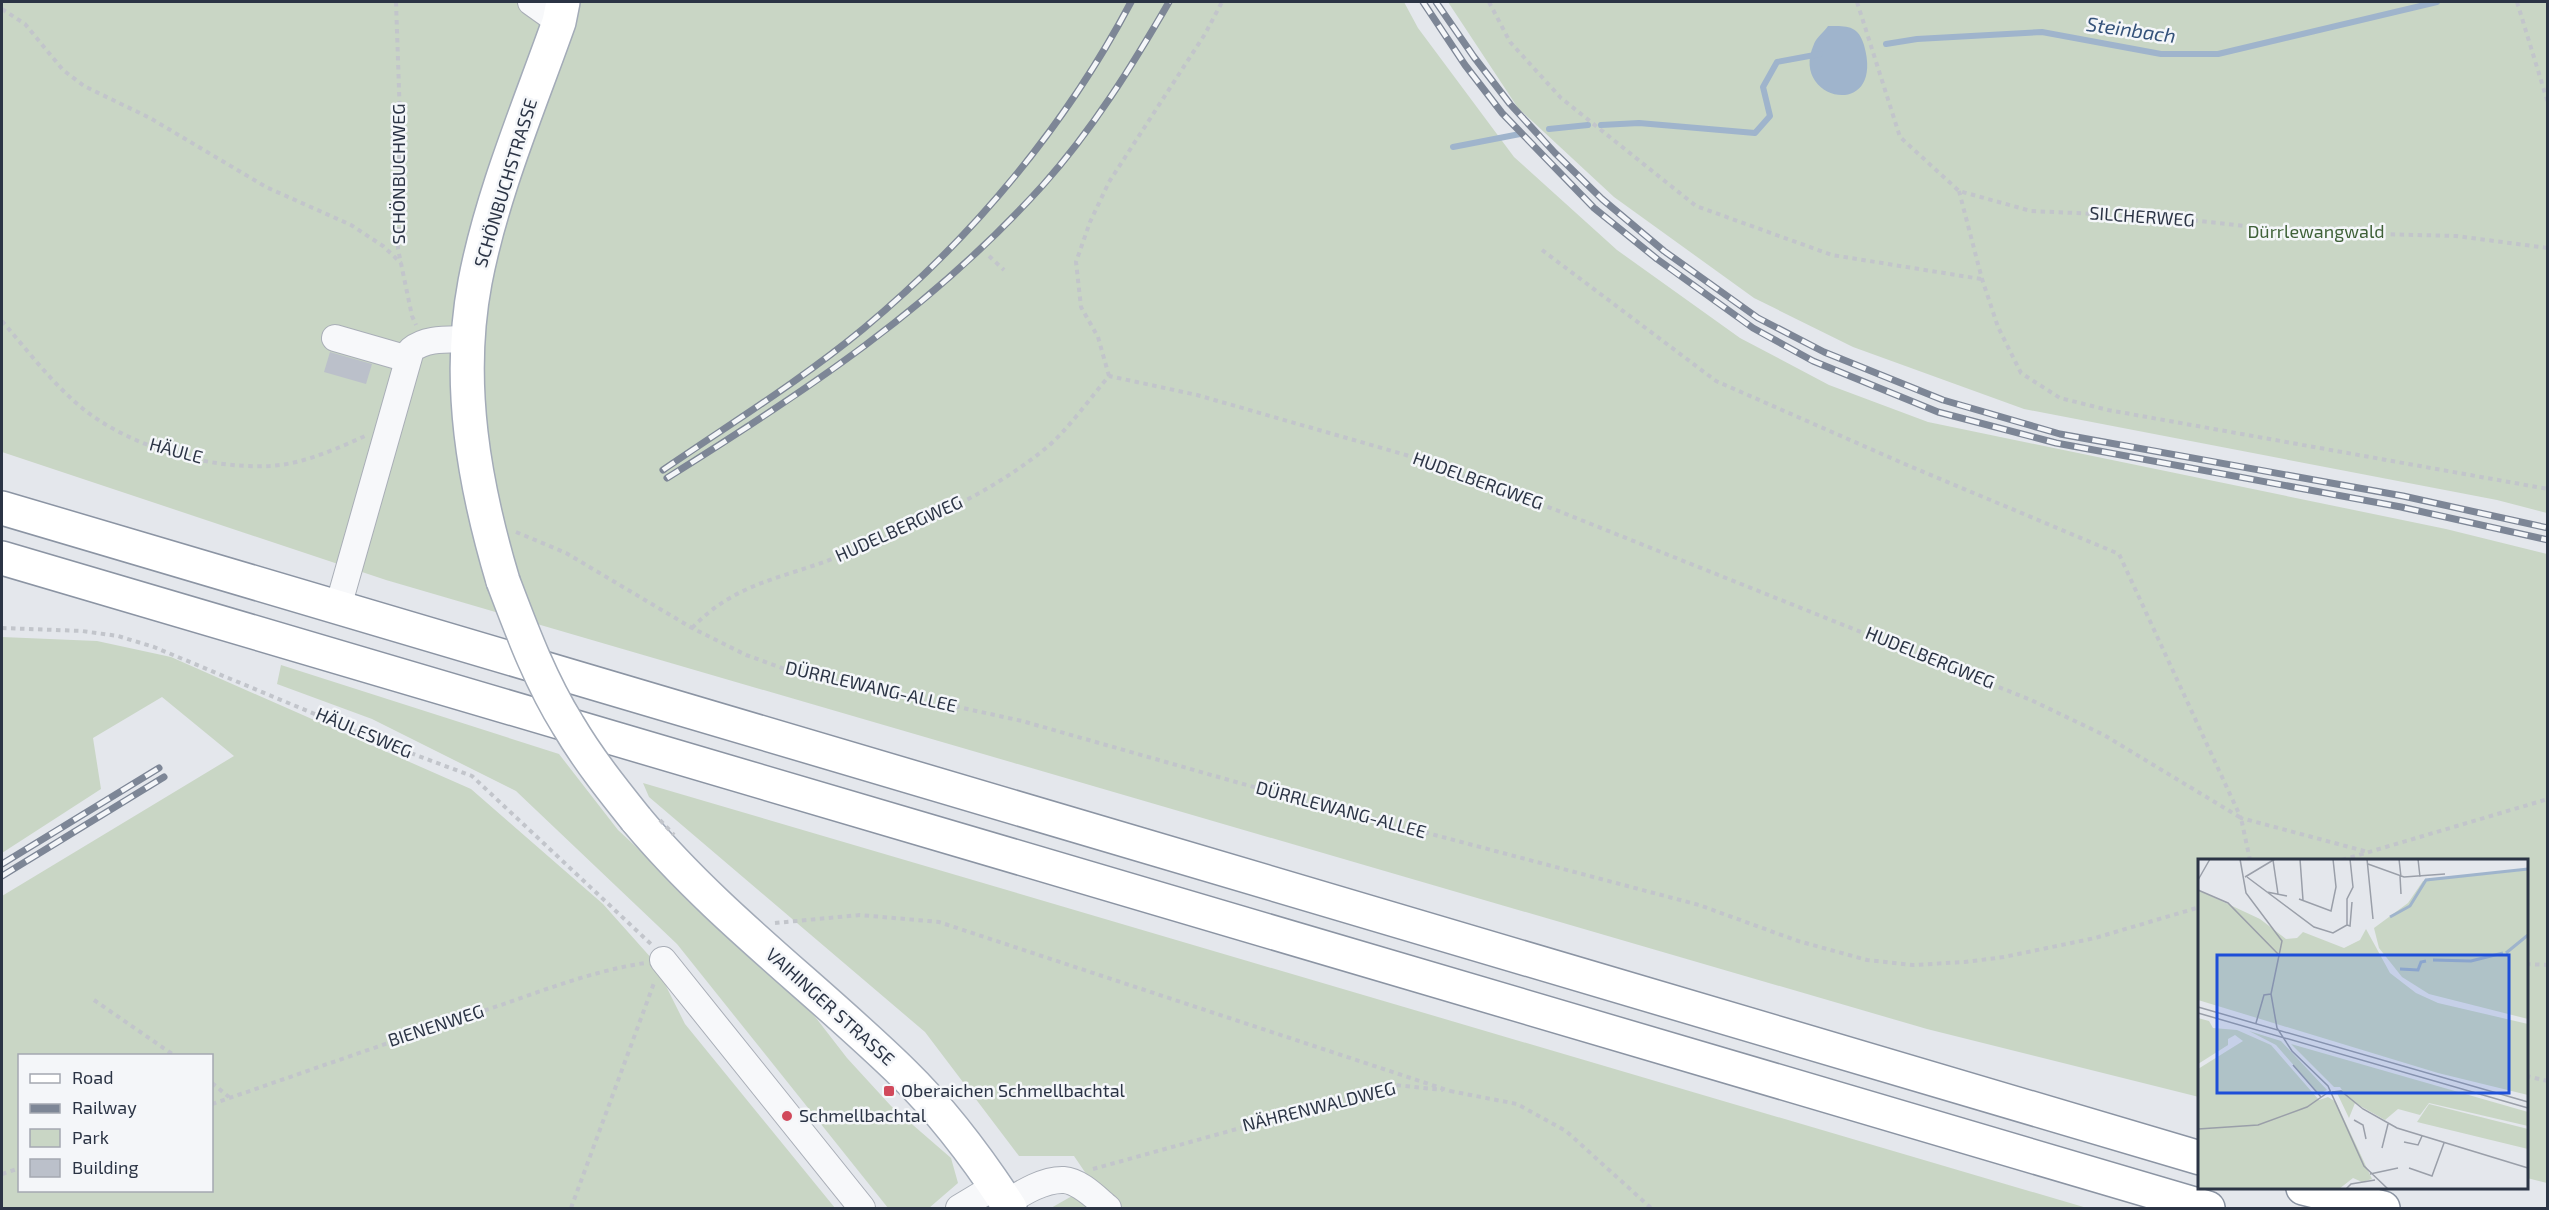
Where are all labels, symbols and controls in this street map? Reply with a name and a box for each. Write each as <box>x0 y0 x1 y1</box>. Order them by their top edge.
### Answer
water label: Steinbach <box>2085 11 2177 47</box>
street label: SCHÖNBUCHSTRASSE <box>469 95 541 270</box>
street label: SCHÖNBUCHWEG <box>387 104 409 244</box>
street label: SILCHERWEG <box>2089 201 2196 231</box>
park label: Dürrlewangwald <box>2247 220 2385 242</box>
street label: HÄULE <box>147 432 205 468</box>
street label: HUDELBERGWEG <box>1410 446 1547 514</box>
street label: HUDELBERGWEG <box>831 490 966 566</box>
street label: HUDELBERGWEG <box>1863 621 1998 693</box>
street label: DÜRRLEWANG-ALLEE <box>783 656 959 716</box>
street label: HÄULESWEG <box>313 702 416 762</box>
street label: DÜRRLEWANG-ALLEE <box>1254 776 1429 842</box>
inset map <box>2198 859 2528 1189</box>
street label: VAIHINGER STRASSE <box>762 943 899 1070</box>
street label: BIENENWEG <box>385 999 487 1051</box>
legend <box>18 1054 213 1192</box>
text: Road <box>72 1066 113 1088</box>
street label: NÄHRENWALDWEG <box>1240 1076 1398 1136</box>
place label: Oberaichen Schmellbachtal <box>901 1079 1126 1101</box>
marker: Oberaichen Schmellbachtal <box>882 1084 896 1098</box>
text: Railway <box>72 1096 137 1118</box>
place label: Schmellbachtal <box>799 1104 927 1126</box>
marker: Schmellbachtal <box>780 1109 794 1123</box>
text: Park <box>72 1126 109 1148</box>
text: Building <box>72 1156 139 1178</box>

